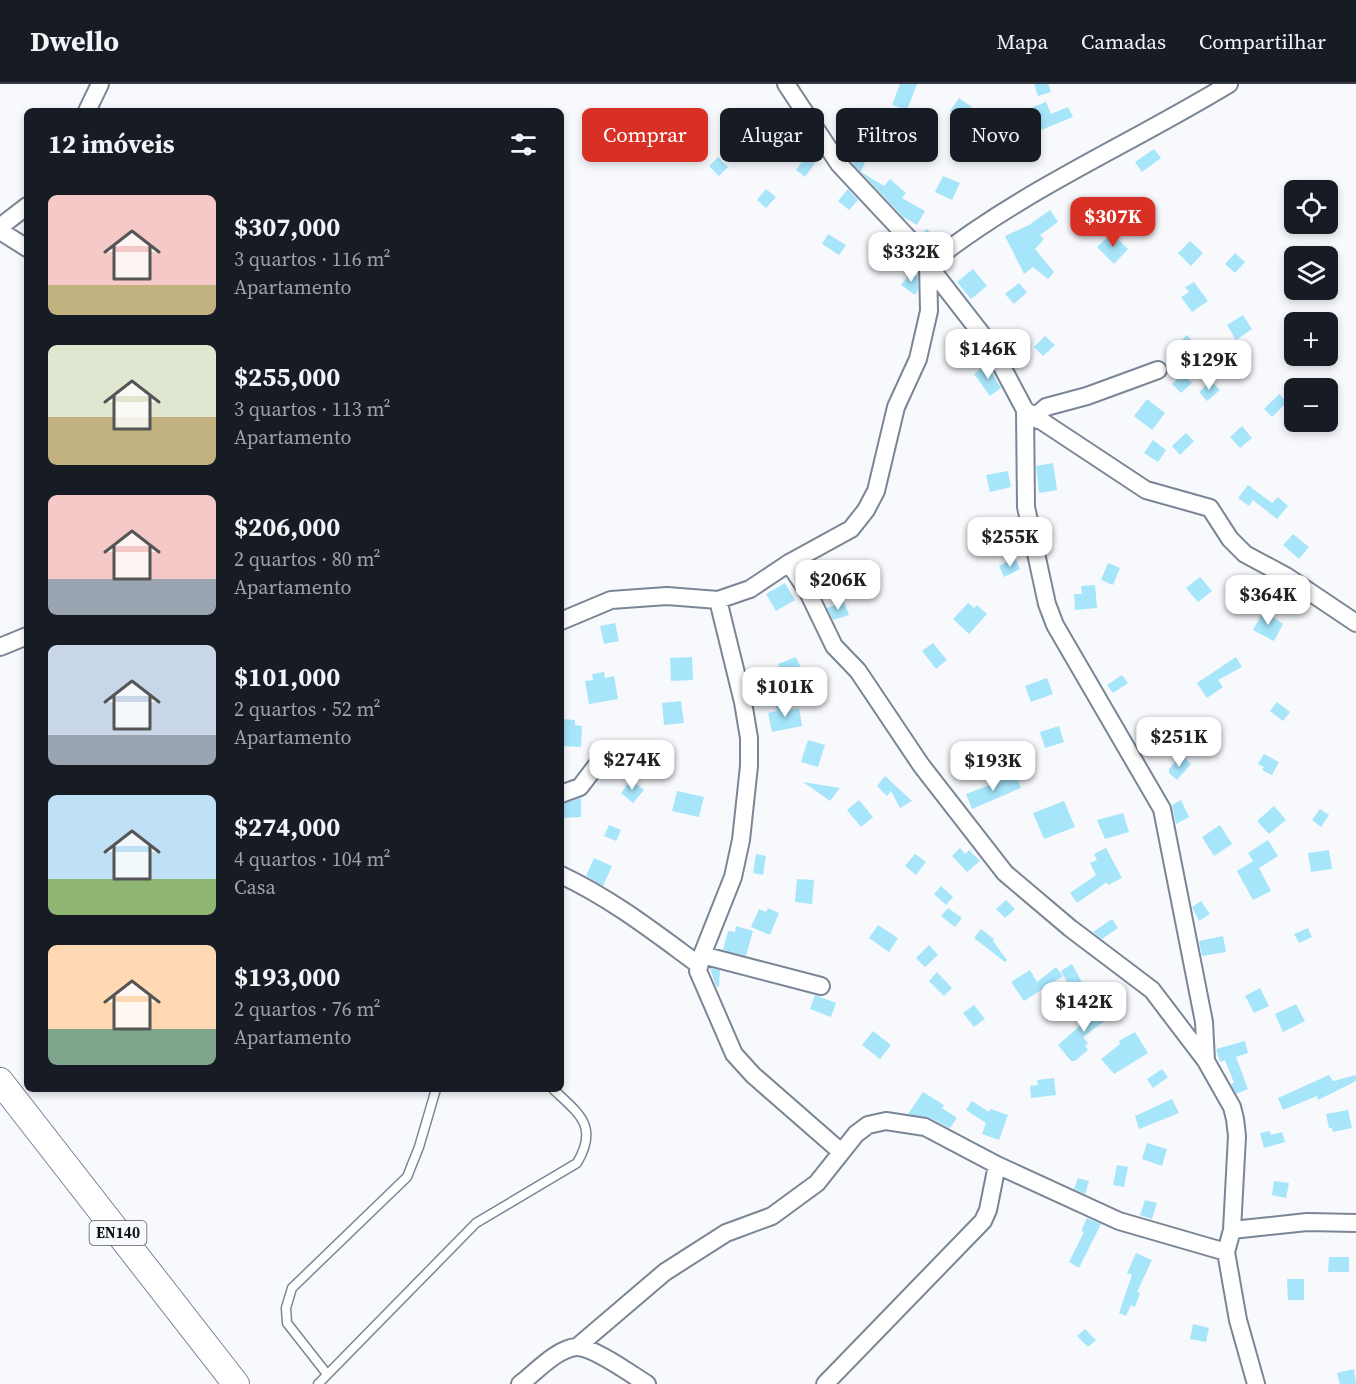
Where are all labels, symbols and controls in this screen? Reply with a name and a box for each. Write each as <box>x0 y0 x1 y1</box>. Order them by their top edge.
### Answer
text: Dwello <box>30 22 119 60</box>
text: Mapa <box>996 27 1048 56</box>
text: Camadas <box>1081 27 1166 56</box>
text: Compartilhar <box>1199 27 1326 56</box>
chip: Comprar <box>582 108 708 162</box>
chip: Alugar <box>720 108 824 162</box>
chip: Filtros <box>836 108 938 162</box>
chip: Novo <box>950 108 1041 162</box>
text: 12 imóveis <box>48 126 175 162</box>
icon: filters <box>507 128 540 161</box>
map controls <box>1284 180 1338 432</box>
button: locate <box>1284 180 1338 234</box>
pin: $307K <box>1071 197 1155 248</box>
text: $307K <box>1084 202 1142 230</box>
text: $307,000 <box>234 209 340 245</box>
icon: home <box>96 219 168 291</box>
pin: $332K <box>869 232 953 283</box>
text: $332K <box>882 237 940 265</box>
text: 3 quartos · 116 m² <box>234 245 391 273</box>
button: layers <box>1284 246 1338 300</box>
text: Apartamento <box>234 273 352 301</box>
button: + <box>1284 312 1338 366</box>
pin: $146K <box>946 329 1030 380</box>
text: $146K <box>959 334 1017 362</box>
pin: $129K <box>1167 340 1251 391</box>
text: $129K <box>1180 345 1238 373</box>
text: $255,000 <box>234 359 340 395</box>
icon: home <box>96 369 168 441</box>
button: − <box>1284 378 1338 432</box>
text: 3 quartos · 113 m² <box>234 395 391 423</box>
text: Apartamento <box>234 423 352 451</box>
text: $206,000 <box>234 509 340 545</box>
pin: $255K <box>968 517 1052 568</box>
icon: home <box>96 519 168 591</box>
text: $255K <box>981 522 1039 550</box>
text: 2 quartos · 80 m² <box>234 545 381 573</box>
pin: $206K <box>796 560 880 611</box>
text: $206K <box>809 565 867 593</box>
text: Apartamento <box>234 573 352 601</box>
pin: $364K <box>1226 575 1310 626</box>
text: $364K <box>1239 580 1297 608</box>
text: $101,000 <box>234 659 340 695</box>
pin: $101K <box>743 667 827 718</box>
icon: home <box>96 669 168 741</box>
text: $101K <box>756 672 814 700</box>
text: 2 quartos · 52 m² <box>234 695 381 723</box>
pin: $251K <box>1137 717 1221 768</box>
text: $251K <box>1150 722 1208 750</box>
text: Apartamento <box>234 723 352 751</box>
pin: $274K <box>590 740 674 791</box>
pin: $193K <box>951 741 1035 792</box>
text: $274K <box>603 745 661 773</box>
text: $193K <box>964 746 1022 774</box>
text: $274,000 <box>234 809 340 845</box>
icon: home <box>96 819 168 891</box>
text: 4 quartos · 104 m² <box>234 845 391 873</box>
text: Casa <box>234 873 276 901</box>
text: $193,000 <box>234 959 340 995</box>
icon: home <box>96 969 168 1041</box>
pin: $142K <box>1042 982 1126 1033</box>
text: $142K <box>1055 987 1113 1015</box>
text: 2 quartos · 76 m² <box>234 995 381 1023</box>
text: Apartamento <box>234 1023 352 1051</box>
road number: EN140 <box>90 1221 146 1245</box>

